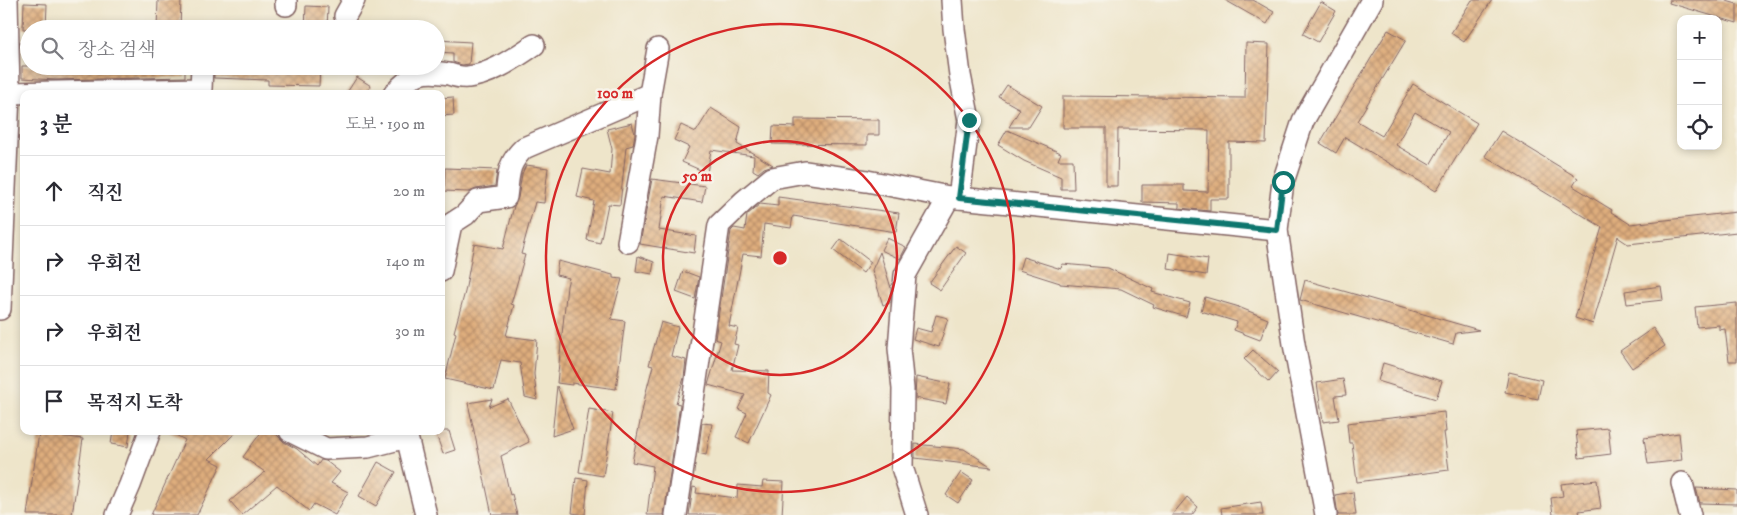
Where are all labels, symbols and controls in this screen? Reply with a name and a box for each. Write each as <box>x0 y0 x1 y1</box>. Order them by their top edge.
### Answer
map controls <box>1677 15 1722 150</box>
button: + <box>1677 15 1722 60</box>
search box <box>20 20 445 75</box>
icon: search <box>38 34 66 62</box>
text: 장소 검색 <box>78 39 156 62</box>
button: − <box>1677 60 1722 105</box>
text: 100 m <box>597 84 634 103</box>
button: locate <box>1677 105 1722 150</box>
route end <box>958 109 981 132</box>
text: 3 분 <box>40 112 73 138</box>
text: 도보 · 190 m <box>346 114 425 134</box>
text: 50 m <box>681 167 713 186</box>
route start <box>1272 171 1295 194</box>
icon: ahead <box>40 177 68 205</box>
text: 20 m <box>393 181 425 201</box>
text: 직진 <box>87 182 124 205</box>
icon: right <box>40 247 68 275</box>
centre of rings <box>771 249 789 267</box>
text: 140 m <box>386 251 425 271</box>
text: 우회전 <box>87 252 142 275</box>
icon: right <box>40 317 68 345</box>
text: 30 m <box>395 321 425 341</box>
text: 우회전 <box>87 322 142 345</box>
icon: arrive <box>40 387 68 415</box>
text: 목적지 도착 <box>87 392 183 415</box>

